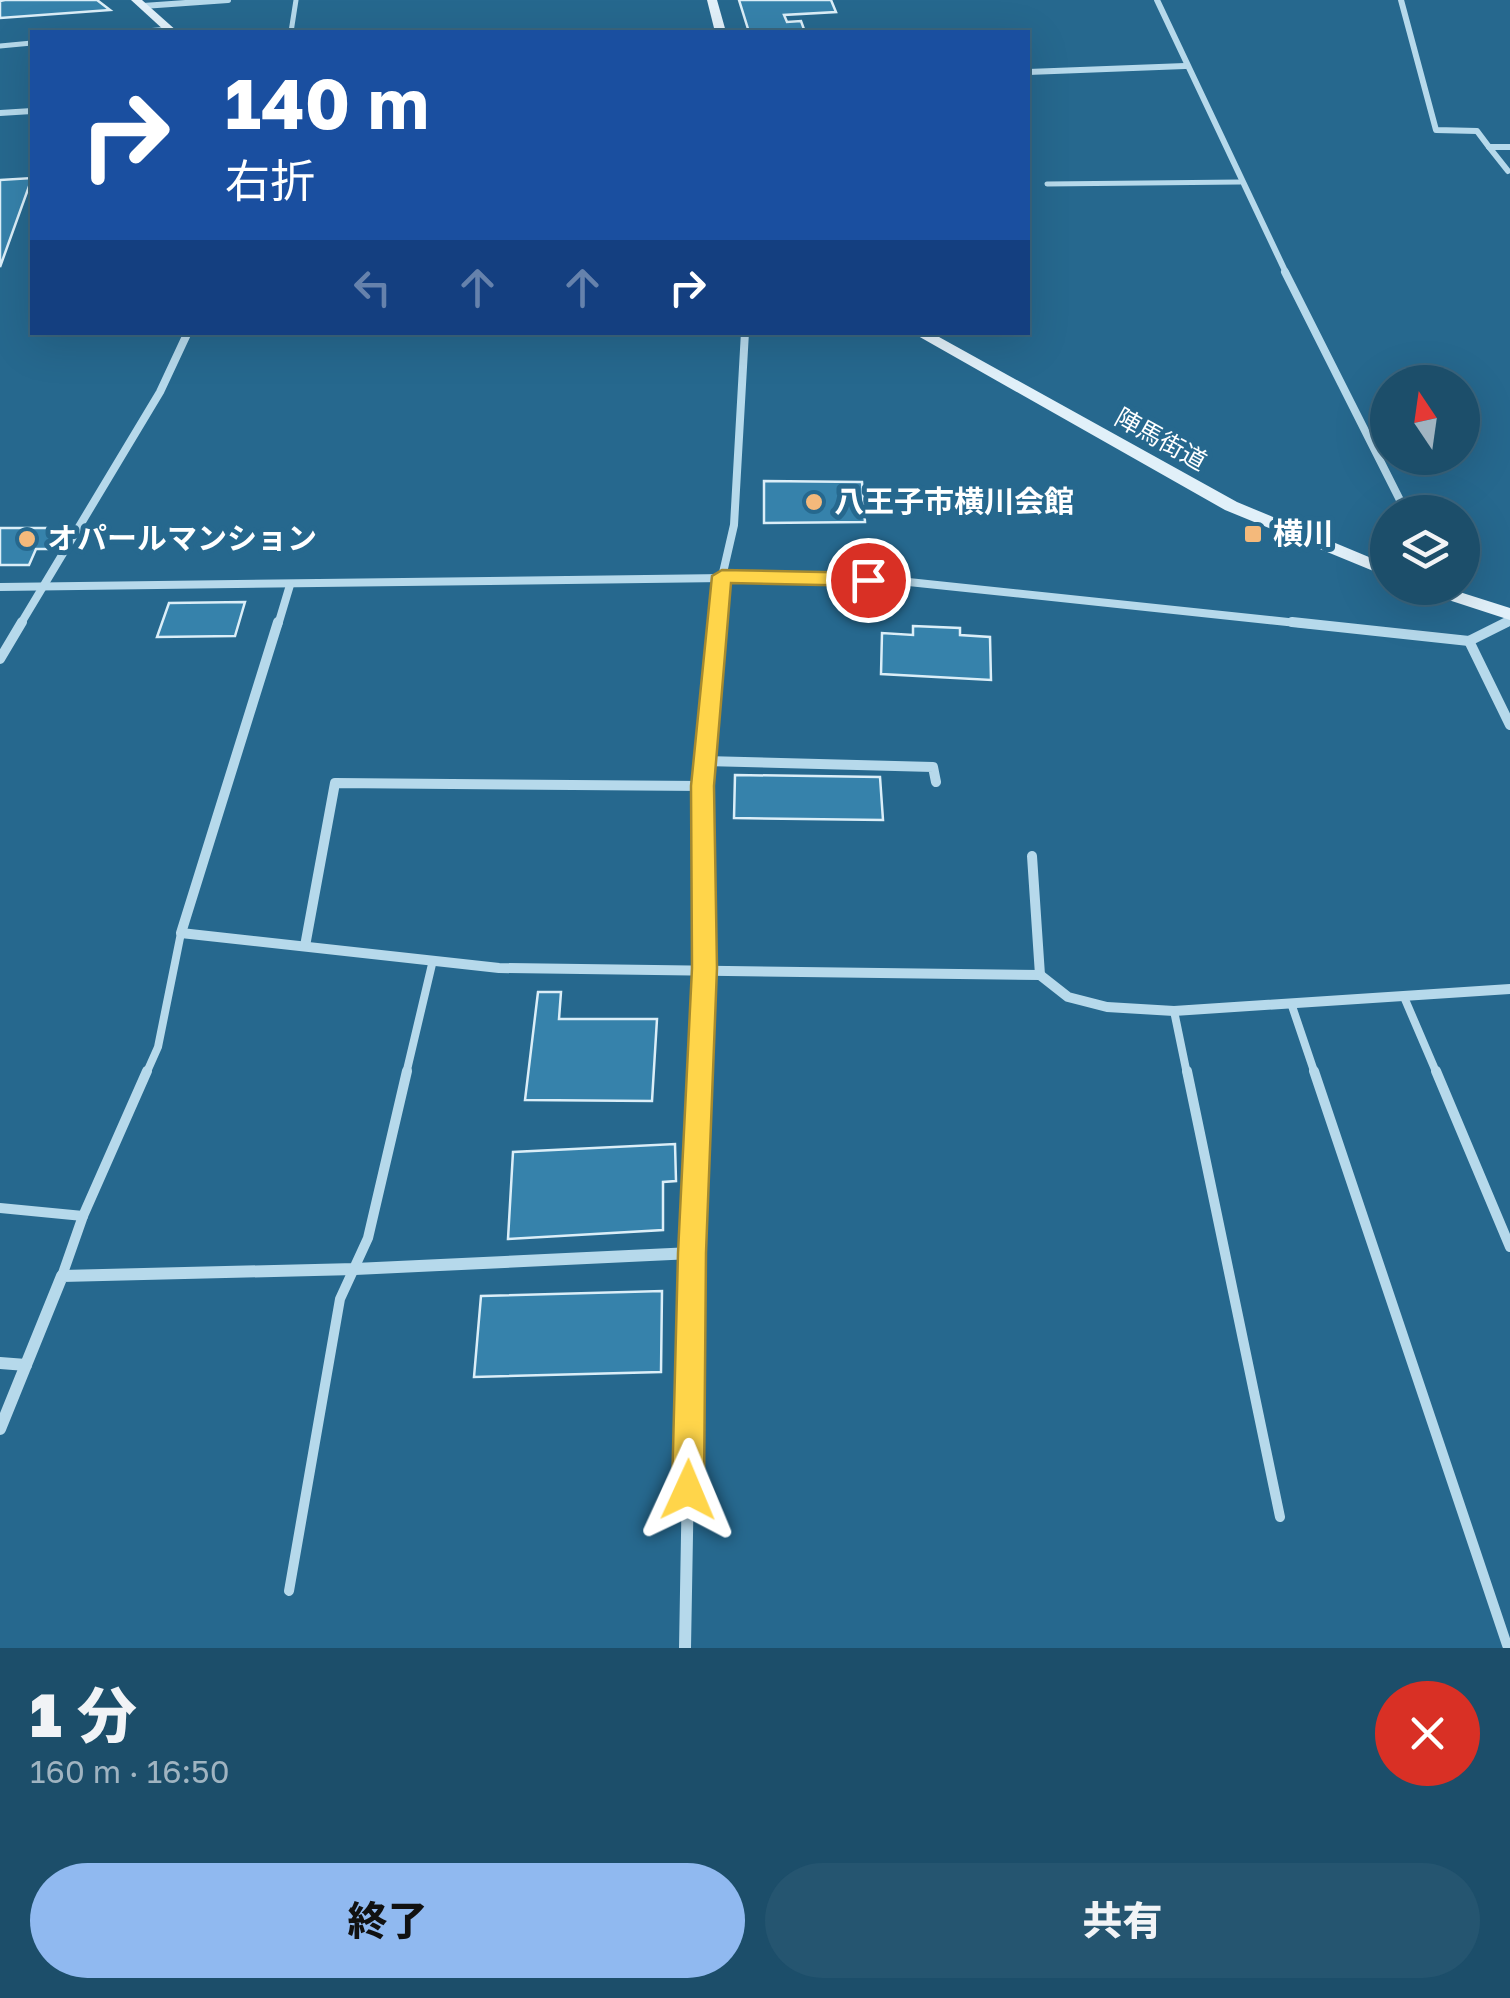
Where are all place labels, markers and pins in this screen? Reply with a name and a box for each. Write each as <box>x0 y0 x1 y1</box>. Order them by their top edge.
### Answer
place label: 八王子市横川会館 <box>834 483 1074 519</box>
marker: 八王子市横川会館 <box>803 491 825 513</box>
place label: 横川 <box>1273 515 1333 551</box>
place label: オパールマンション <box>47 520 317 556</box>
marker: 横川 <box>1242 523 1264 545</box>
marker: オパールマンション <box>16 528 38 550</box>
pin <box>826 538 911 623</box>

